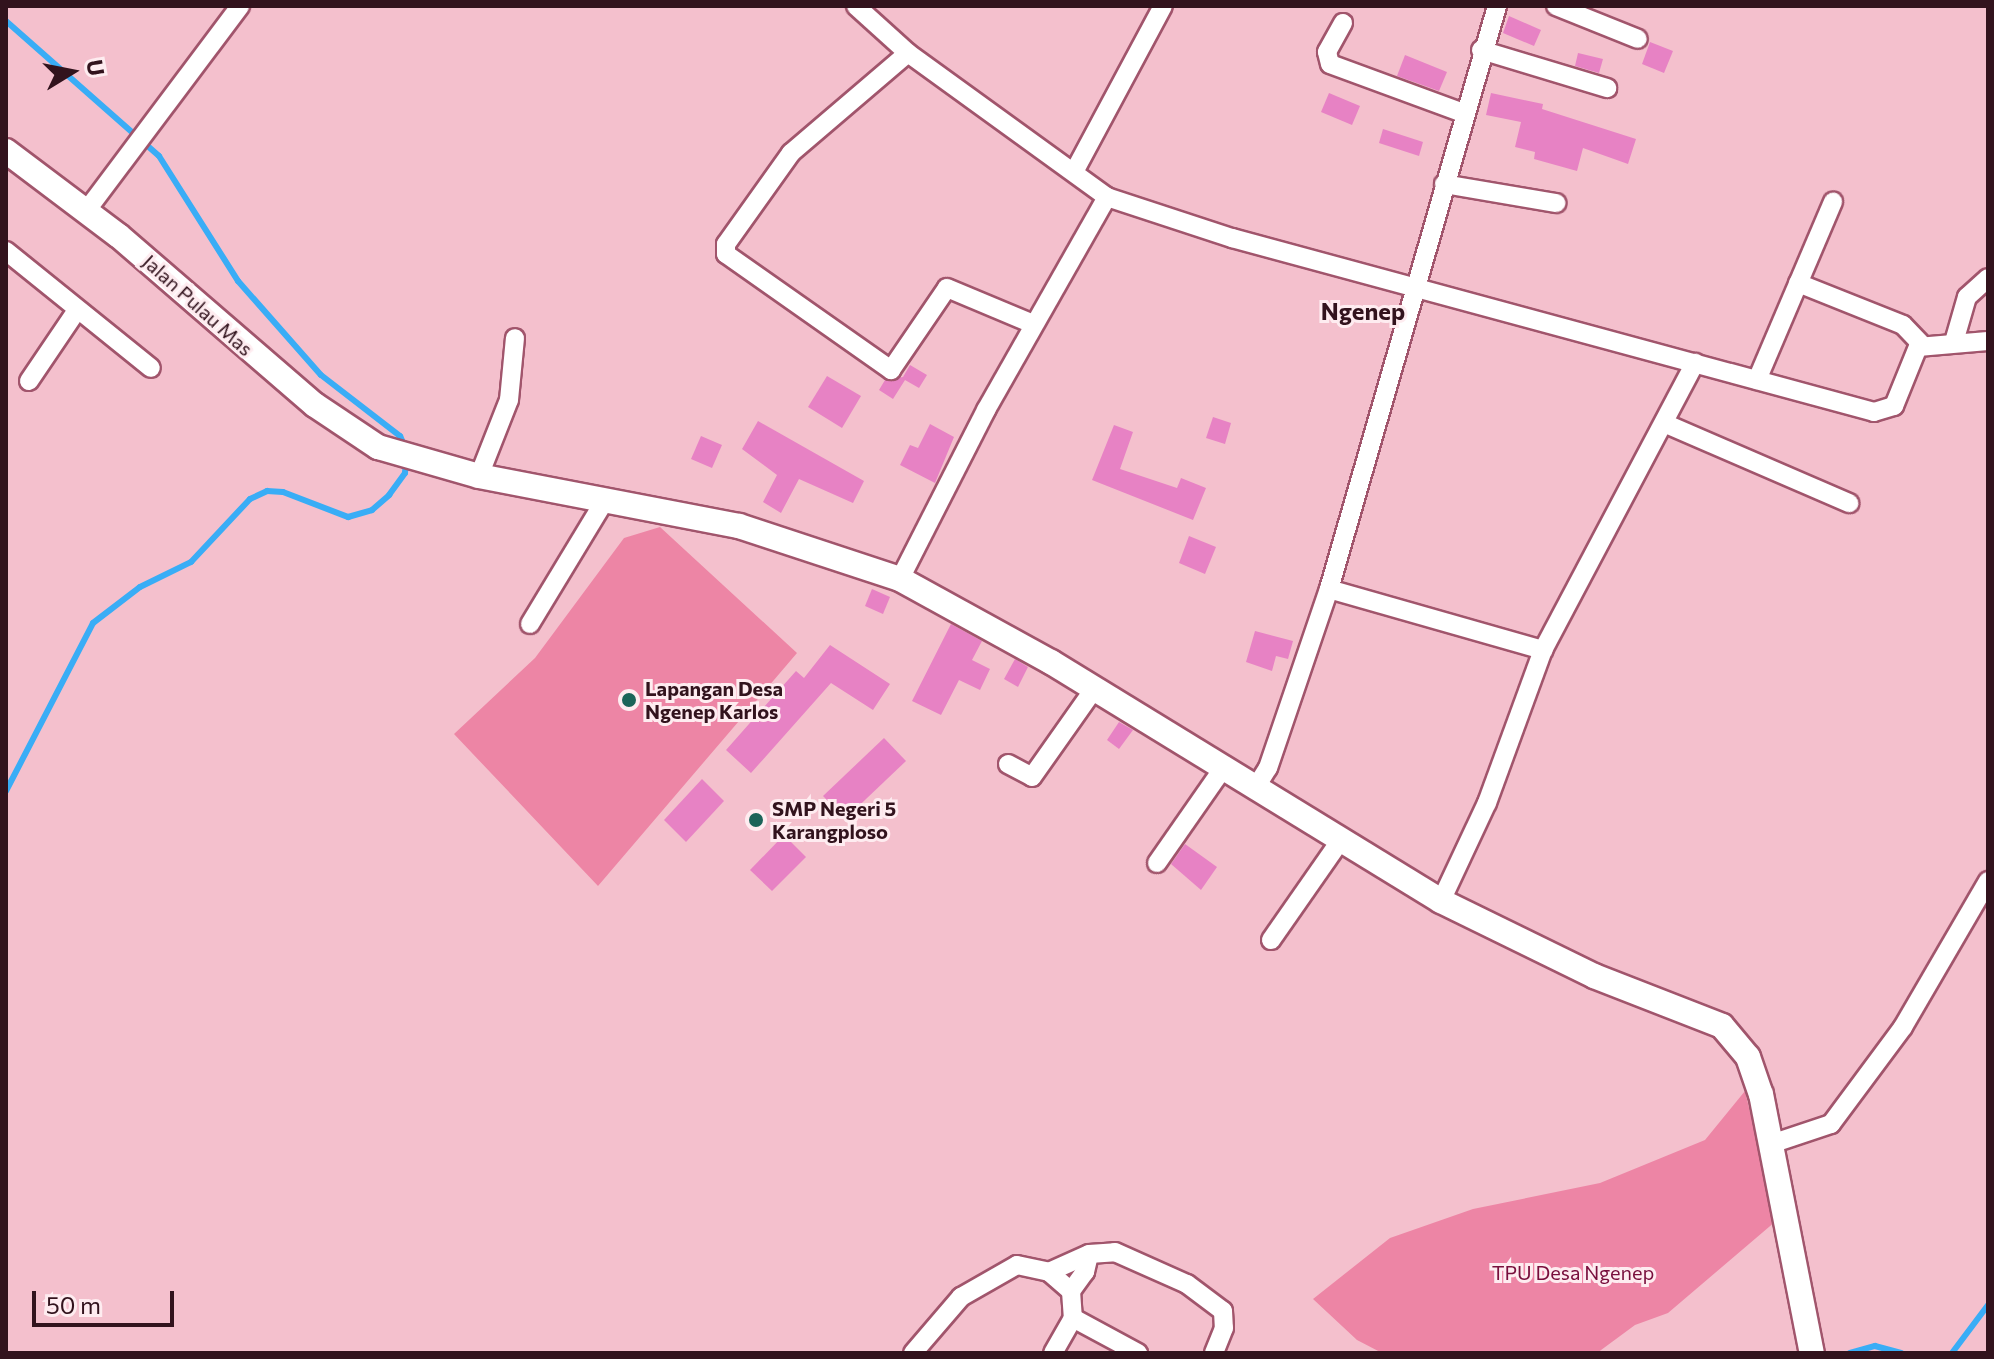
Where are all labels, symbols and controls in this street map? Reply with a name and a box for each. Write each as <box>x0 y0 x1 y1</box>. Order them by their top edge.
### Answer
north arrow <box>32 32 112 112</box>
text: U <box>81 58 111 78</box>
street label: Jalan Pulau Mas <box>138 249 258 361</box>
district label: Ngenep <box>1321 297 1405 325</box>
place label: Lapangan Desa Ngenep Karlos <box>645 676 783 723</box>
marker: Lapangan Desa Ngenep Karlos <box>620 691 638 709</box>
place label: SMP Negeri 5 Karangploso <box>772 796 896 843</box>
marker: SMP Negeri 5 Karangploso <box>747 811 765 829</box>
park label: TPU Desa Ngenep <box>1492 1260 1654 1284</box>
scale bar <box>36 1275 178 1325</box>
text: 50 m <box>46 1290 101 1319</box>

